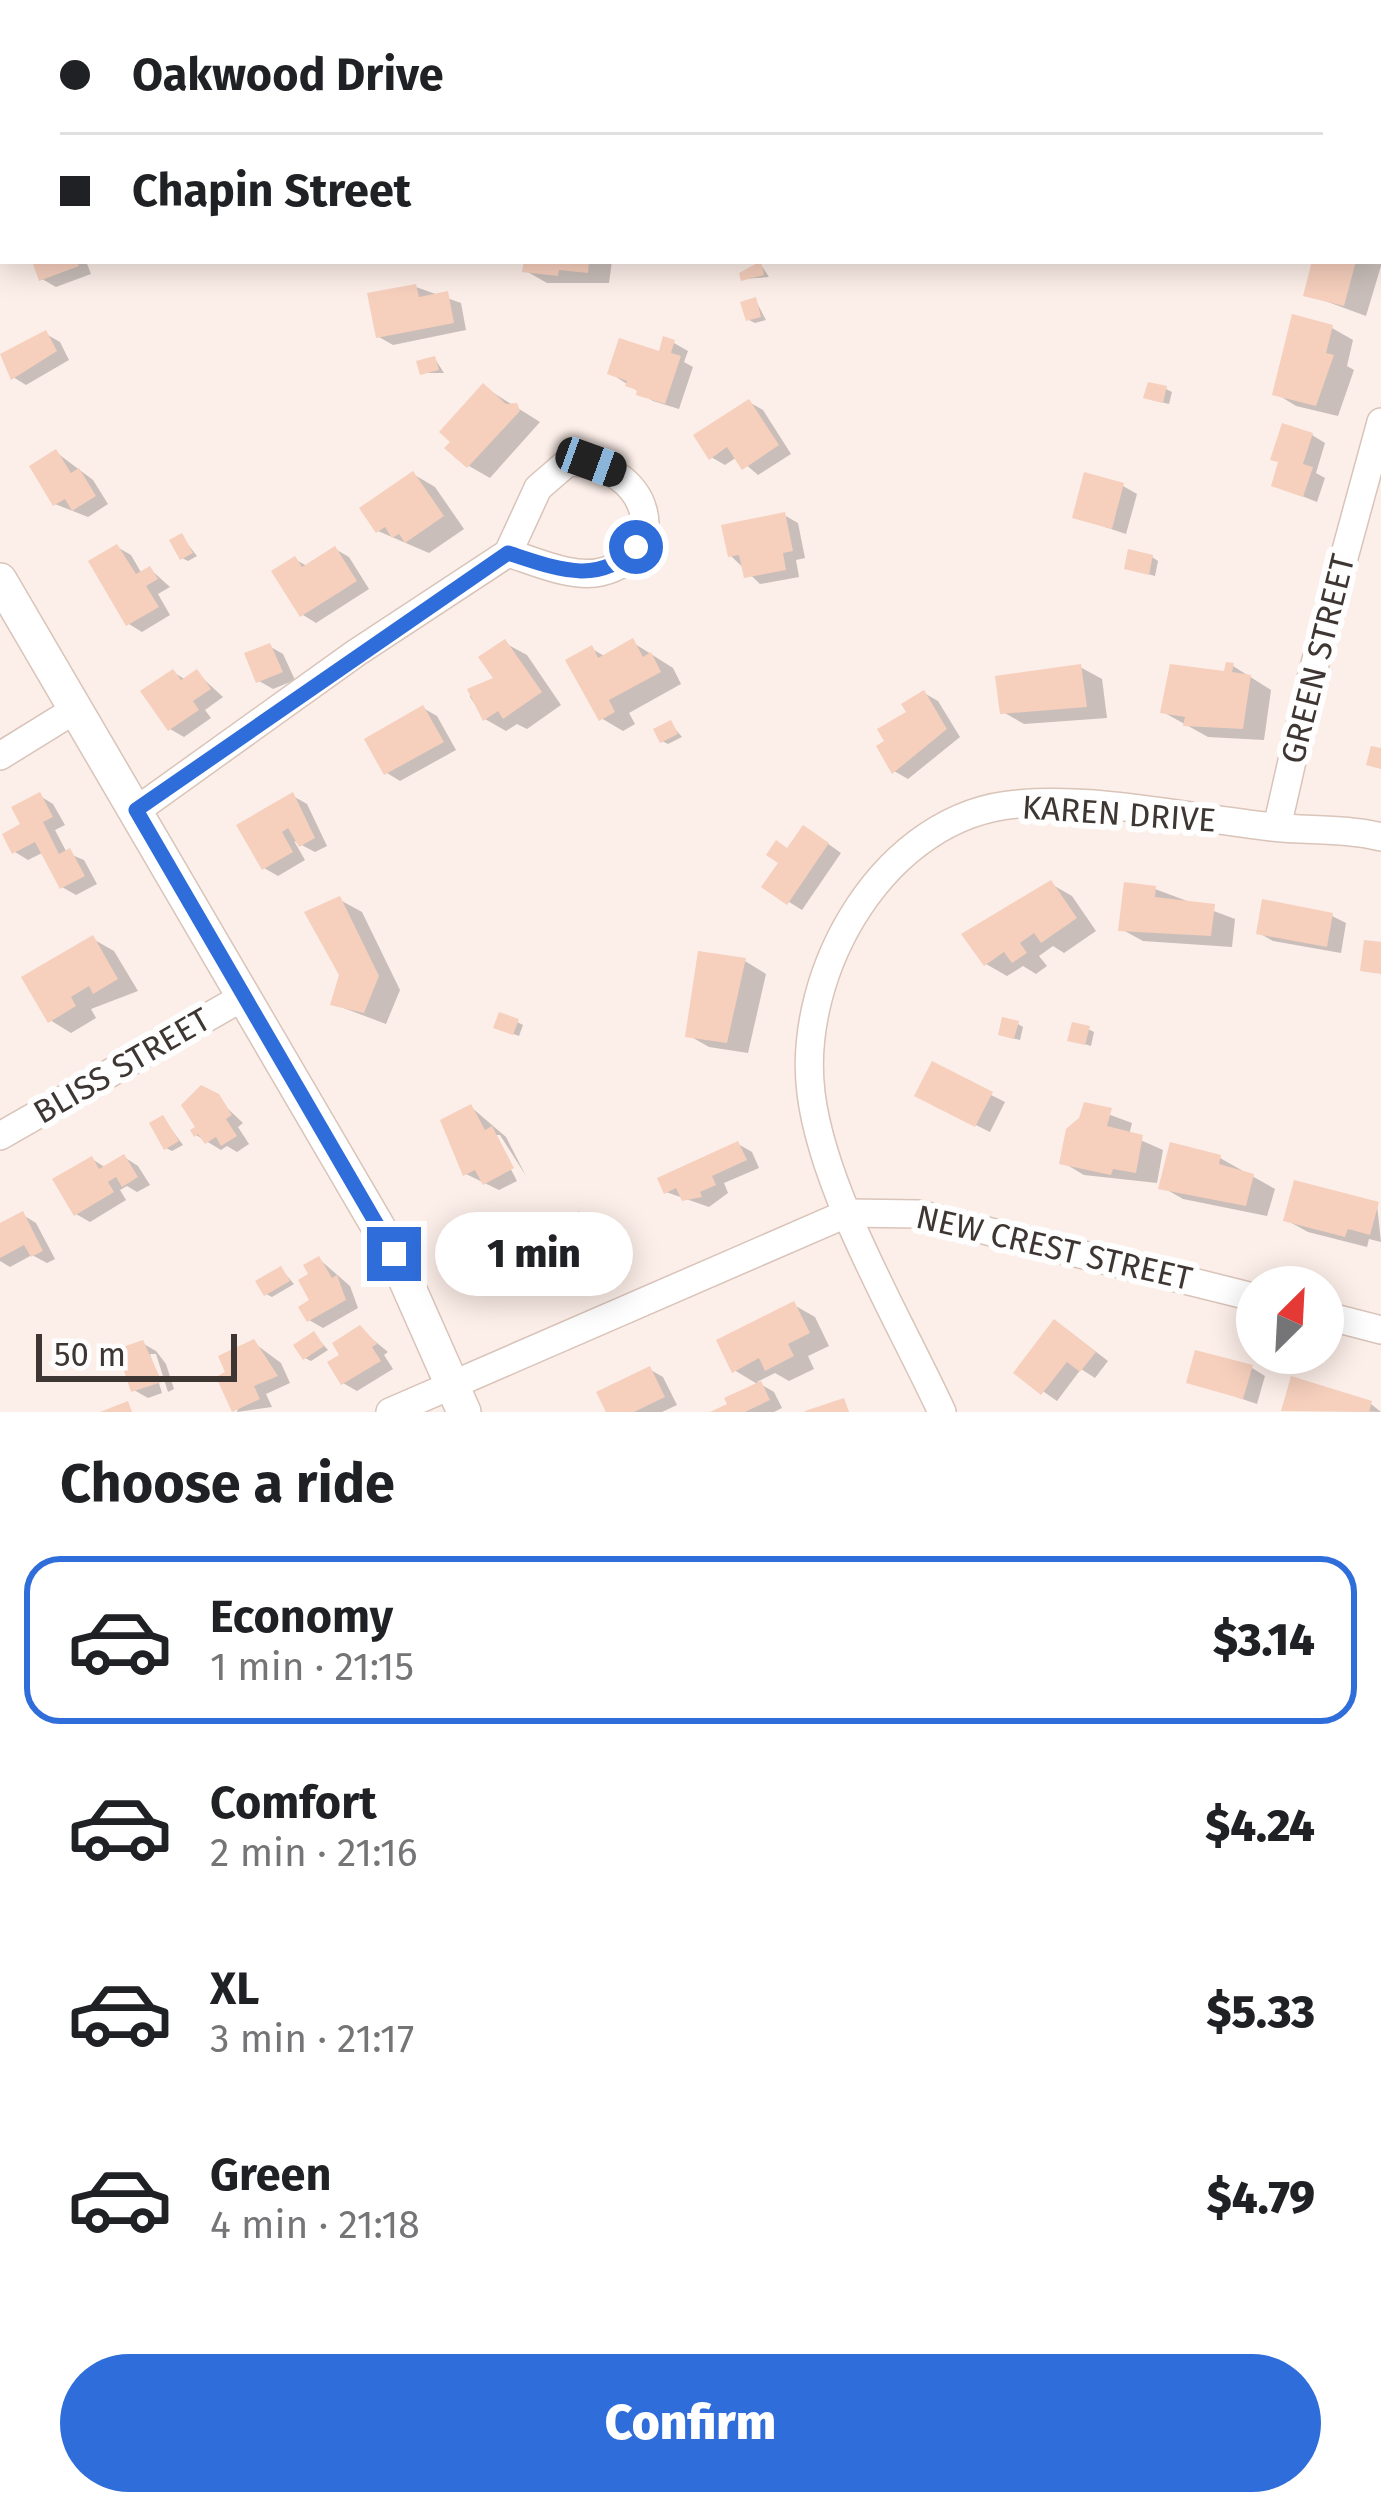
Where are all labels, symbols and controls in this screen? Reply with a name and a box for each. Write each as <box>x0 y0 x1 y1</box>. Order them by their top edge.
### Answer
text: Oakwood Drive <box>132 48 444 102</box>
text: Chapin Street <box>132 164 411 218</box>
car <box>551 433 631 491</box>
route start <box>609 520 663 574</box>
street label: GREEN STREET <box>1273 550 1363 768</box>
street label: KAREN DRIVE <box>1021 787 1217 841</box>
street label: BLISS STREET <box>27 999 217 1133</box>
street label: NEW CREST STREET <box>912 1197 1196 1299</box>
callout: 1 min <box>436 1212 634 1296</box>
route end <box>367 1227 421 1281</box>
text: 1 min <box>487 1231 581 1277</box>
north arrow <box>1236 1266 1344 1374</box>
map controls <box>1236 1266 1344 1374</box>
scale bar <box>36 1328 237 1381</box>
text: 50 m <box>54 1335 126 1375</box>
text: Choose a ride <box>60 1452 395 1516</box>
icon: car <box>66 1586 174 1694</box>
text: Economy <box>210 1590 393 1644</box>
text: $3.14 <box>1213 1613 1315 1667</box>
text: 1 min · 21:15 <box>210 1644 414 1690</box>
icon: car <box>66 1772 174 1880</box>
text: Comfort <box>210 1776 377 1830</box>
text: $4.24 <box>1205 1799 1315 1853</box>
text: 2 min · 21:16 <box>210 1830 418 1876</box>
icon: car <box>66 1958 174 2066</box>
text: XL <box>210 1962 259 2016</box>
text: $5.33 <box>1207 1985 1315 2039</box>
text: 3 min · 21:17 <box>210 2016 414 2062</box>
icon: car <box>66 2144 174 2252</box>
text: Green <box>210 2148 331 2202</box>
text: $4.79 <box>1207 2171 1315 2225</box>
text: 4 min · 21:18 <box>210 2202 420 2248</box>
button: Confirm <box>60 2354 1321 2492</box>

